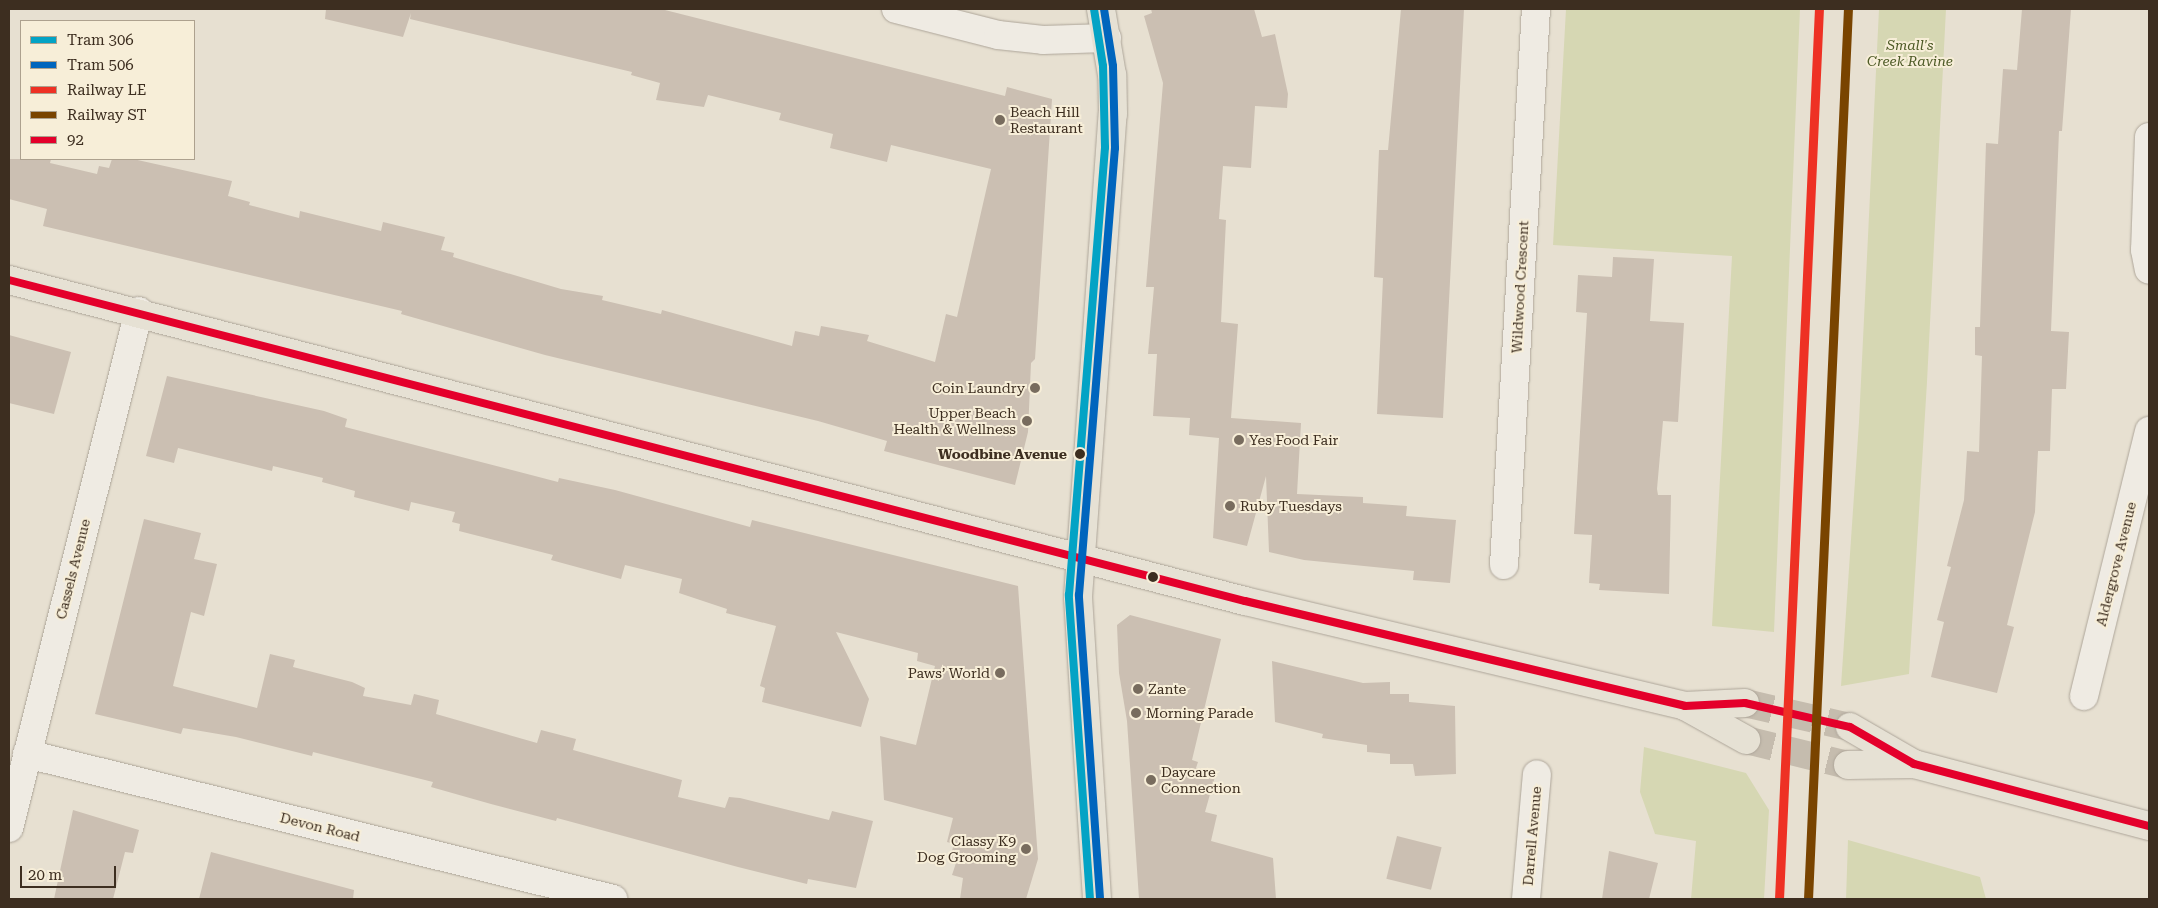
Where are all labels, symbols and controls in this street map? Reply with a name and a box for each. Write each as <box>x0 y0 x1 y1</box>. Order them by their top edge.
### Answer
legend <box>20 20 195 160</box>
text: Tram 306 <box>67 31 134 49</box>
park label: Small's Creek Ravine <box>1867 37 1953 70</box>
text: Tram 506 <box>67 56 134 74</box>
text: Railway LE <box>67 81 146 99</box>
place label: Beach Hill Restaurant <box>1010 104 1083 136</box>
text: Railway ST <box>67 106 147 124</box>
marker: Beach Hill Restaurant <box>994 114 1006 126</box>
text: 92 <box>67 131 84 149</box>
street label: Wildwood Crescent <box>1508 220 1532 354</box>
place label: Coin Laundry <box>932 380 1025 396</box>
marker: Coin Laundry <box>1029 382 1041 394</box>
place label: Upper Beach Health & Wellness <box>893 405 1016 438</box>
marker: Upper Beach Health & Wellness <box>1020 414 1034 428</box>
place label: Yes Food Fair <box>1249 432 1338 448</box>
marker: Yes Food Fair <box>1233 434 1245 446</box>
marker: Woodbine Avenue <box>1071 445 1089 463</box>
place label: Woodbine Avenue <box>938 446 1067 462</box>
place label: Ruby Tuesdays <box>1240 498 1342 514</box>
marker: Ruby Tuesdays <box>1224 500 1236 512</box>
street label: Aldergrove Avenue <box>2092 500 2140 628</box>
street label: Cassels Avenue <box>52 517 94 621</box>
unlabelled marker <box>1148 572 1158 582</box>
place label: Paws’ World <box>908 665 990 681</box>
marker: Paws’ World <box>994 667 1006 679</box>
place label: Zante <box>1148 681 1186 697</box>
marker: Zante <box>1132 683 1144 695</box>
place label: Morning Parade <box>1146 705 1254 721</box>
marker: Morning Parade <box>1130 707 1142 719</box>
place label: Daycare Connection <box>1161 764 1241 796</box>
marker: Daycare Connection <box>1145 774 1157 786</box>
street label: Darrell Avenue <box>1519 786 1545 886</box>
street label: Devon Road <box>278 809 362 845</box>
place label: Classy K9 Dog Grooming <box>917 833 1016 866</box>
marker: Classy K9 Dog Grooming <box>1020 843 1032 855</box>
scale bar <box>22 856 119 888</box>
text: 20 m <box>28 866 62 884</box>

